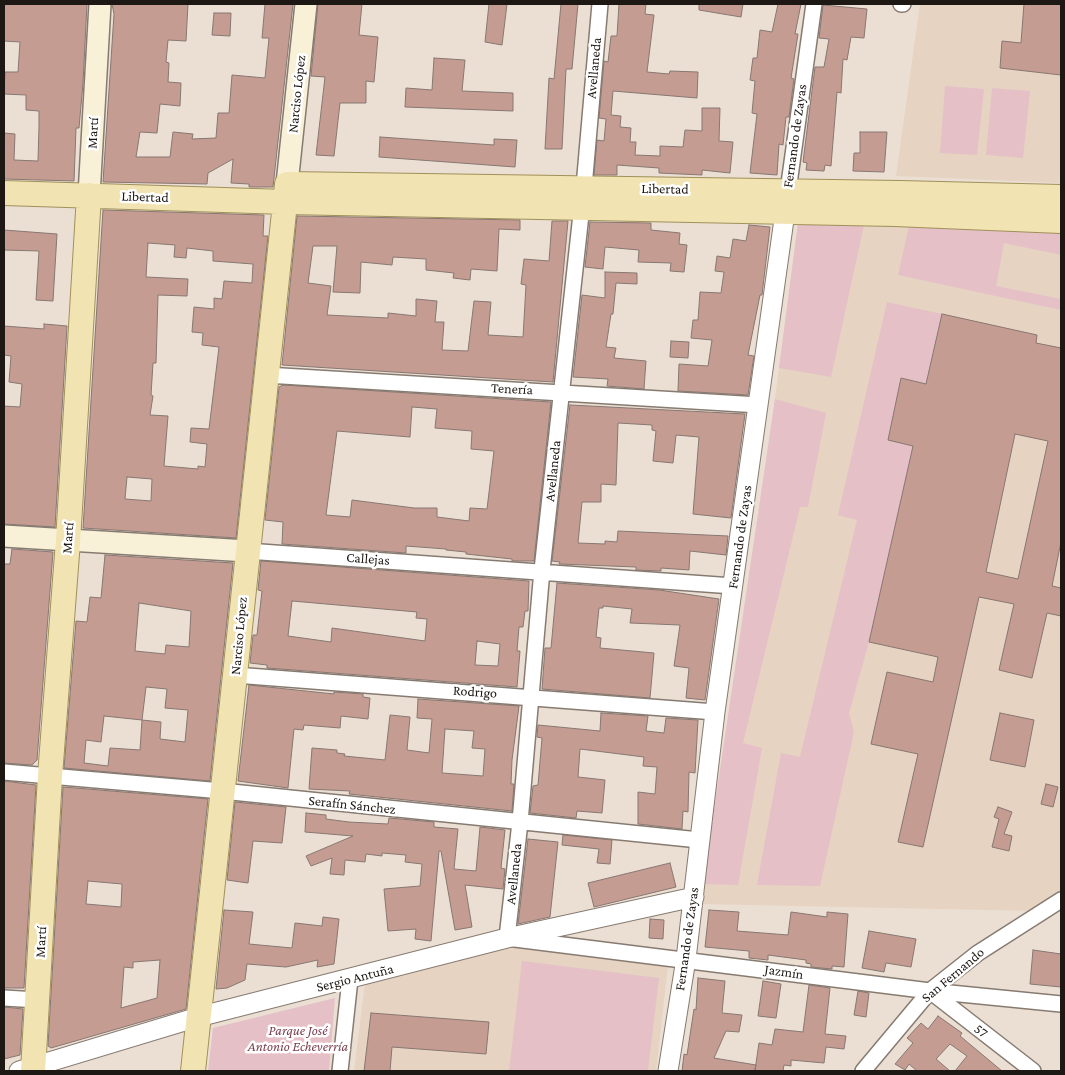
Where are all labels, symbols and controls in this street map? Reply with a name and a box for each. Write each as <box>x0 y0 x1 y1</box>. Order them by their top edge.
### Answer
street label: Avellaneda <box>583 37 605 99</box>
street label: Narciso López <box>285 54 309 134</box>
street label: Fernando de Zayas <box>779 83 811 189</box>
street label: Martí <box>84 117 102 149</box>
street label: Libertad <box>641 180 689 198</box>
street label: Libertad <box>121 188 169 206</box>
street label: Tenería <box>491 380 533 398</box>
street label: Avellaneda <box>541 440 565 502</box>
street label: Fernando de Zayas <box>724 484 756 590</box>
street label: Martí <box>59 522 77 554</box>
street label: Callejas <box>346 549 390 569</box>
street label: Narciso López <box>227 596 251 676</box>
street label: Rodrigo <box>452 682 498 702</box>
street label: Serafín Sánchez <box>307 792 397 818</box>
street label: Avellaneda <box>502 843 526 905</box>
street label: Fernando de Zayas <box>671 886 703 992</box>
street label: Martí <box>32 926 50 958</box>
street label: San Fernando <box>918 944 988 1006</box>
street label: Sergio Antuña <box>315 960 395 996</box>
street label: Jazmín <box>764 961 804 983</box>
street label: 57 <box>971 1020 991 1042</box>
park label: Parque José Antonio Echeverría <box>248 1023 348 1056</box>

